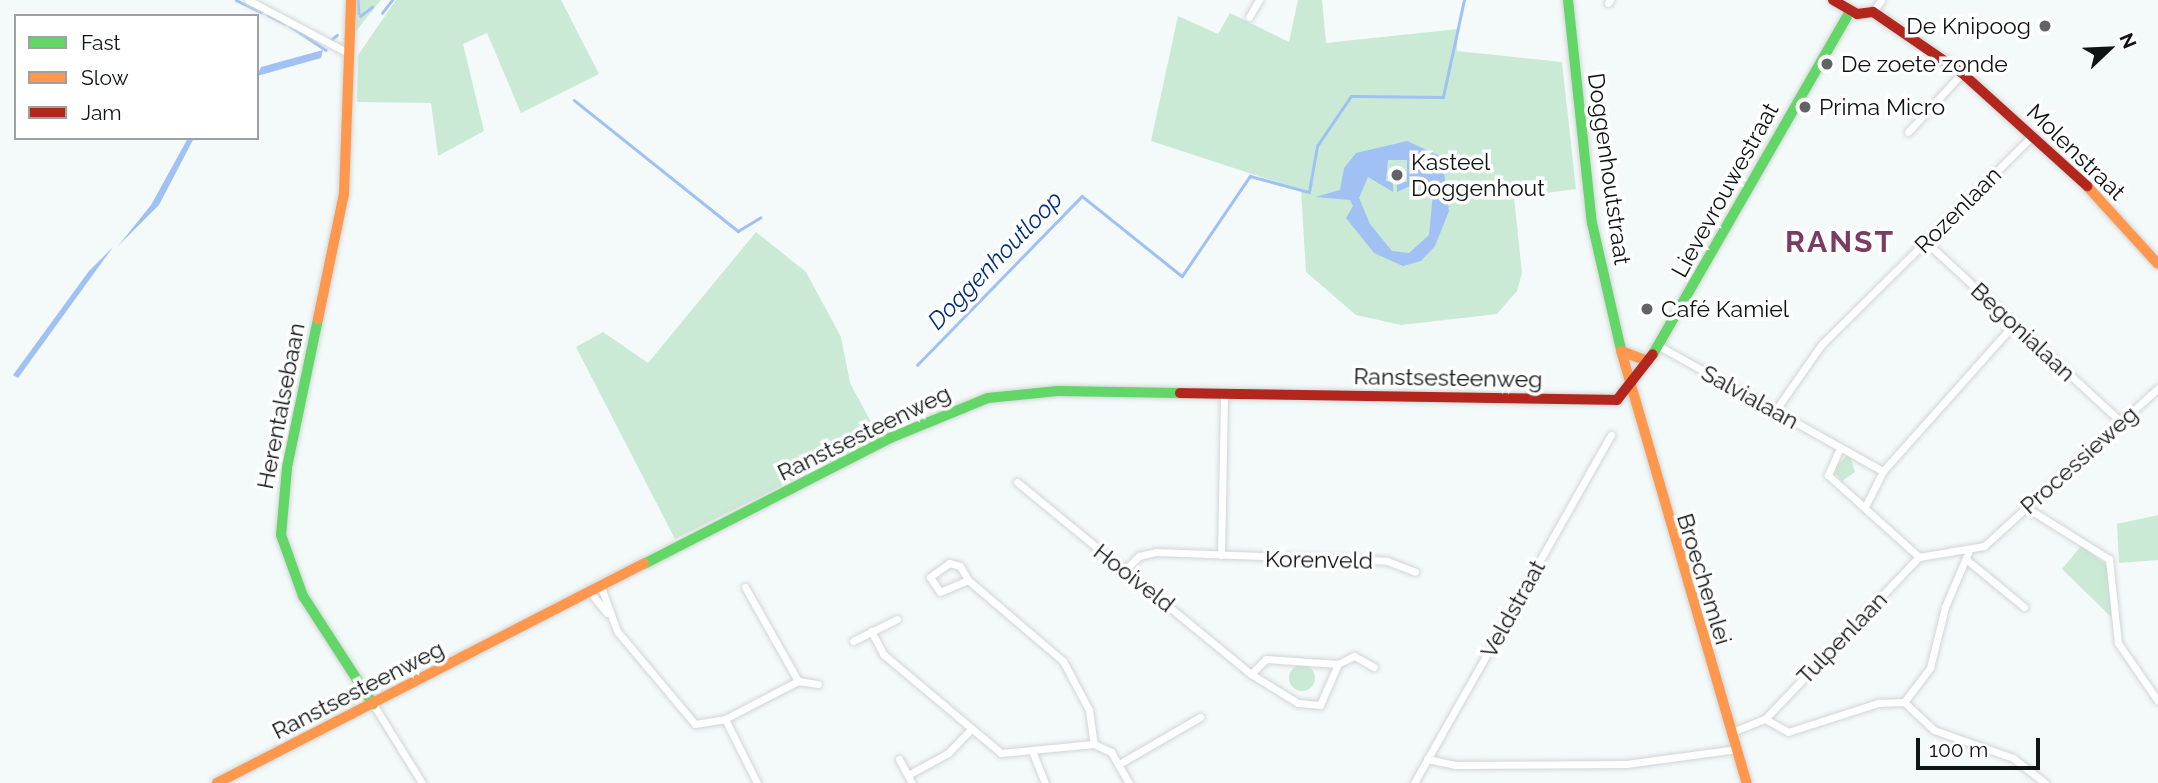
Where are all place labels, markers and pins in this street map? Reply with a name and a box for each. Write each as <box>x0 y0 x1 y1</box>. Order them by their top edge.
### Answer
place label: De Knipoog <box>1906 12 2031 40</box>
marker: De Knipoog <box>2037 18 2053 34</box>
place label: De zoete zonde <box>1841 50 2008 78</box>
marker: De zoete zonde <box>1819 56 1835 72</box>
place label: Prima Micro <box>1819 93 1945 121</box>
marker: Prima Micro <box>1797 99 1813 115</box>
place label: Kasteel Doggenhout <box>1411 148 1545 202</box>
marker: Kasteel Doggenhout <box>1389 167 1405 183</box>
place label: Café Kamiel <box>1661 295 1789 323</box>
marker: Café Kamiel <box>1639 301 1655 317</box>

